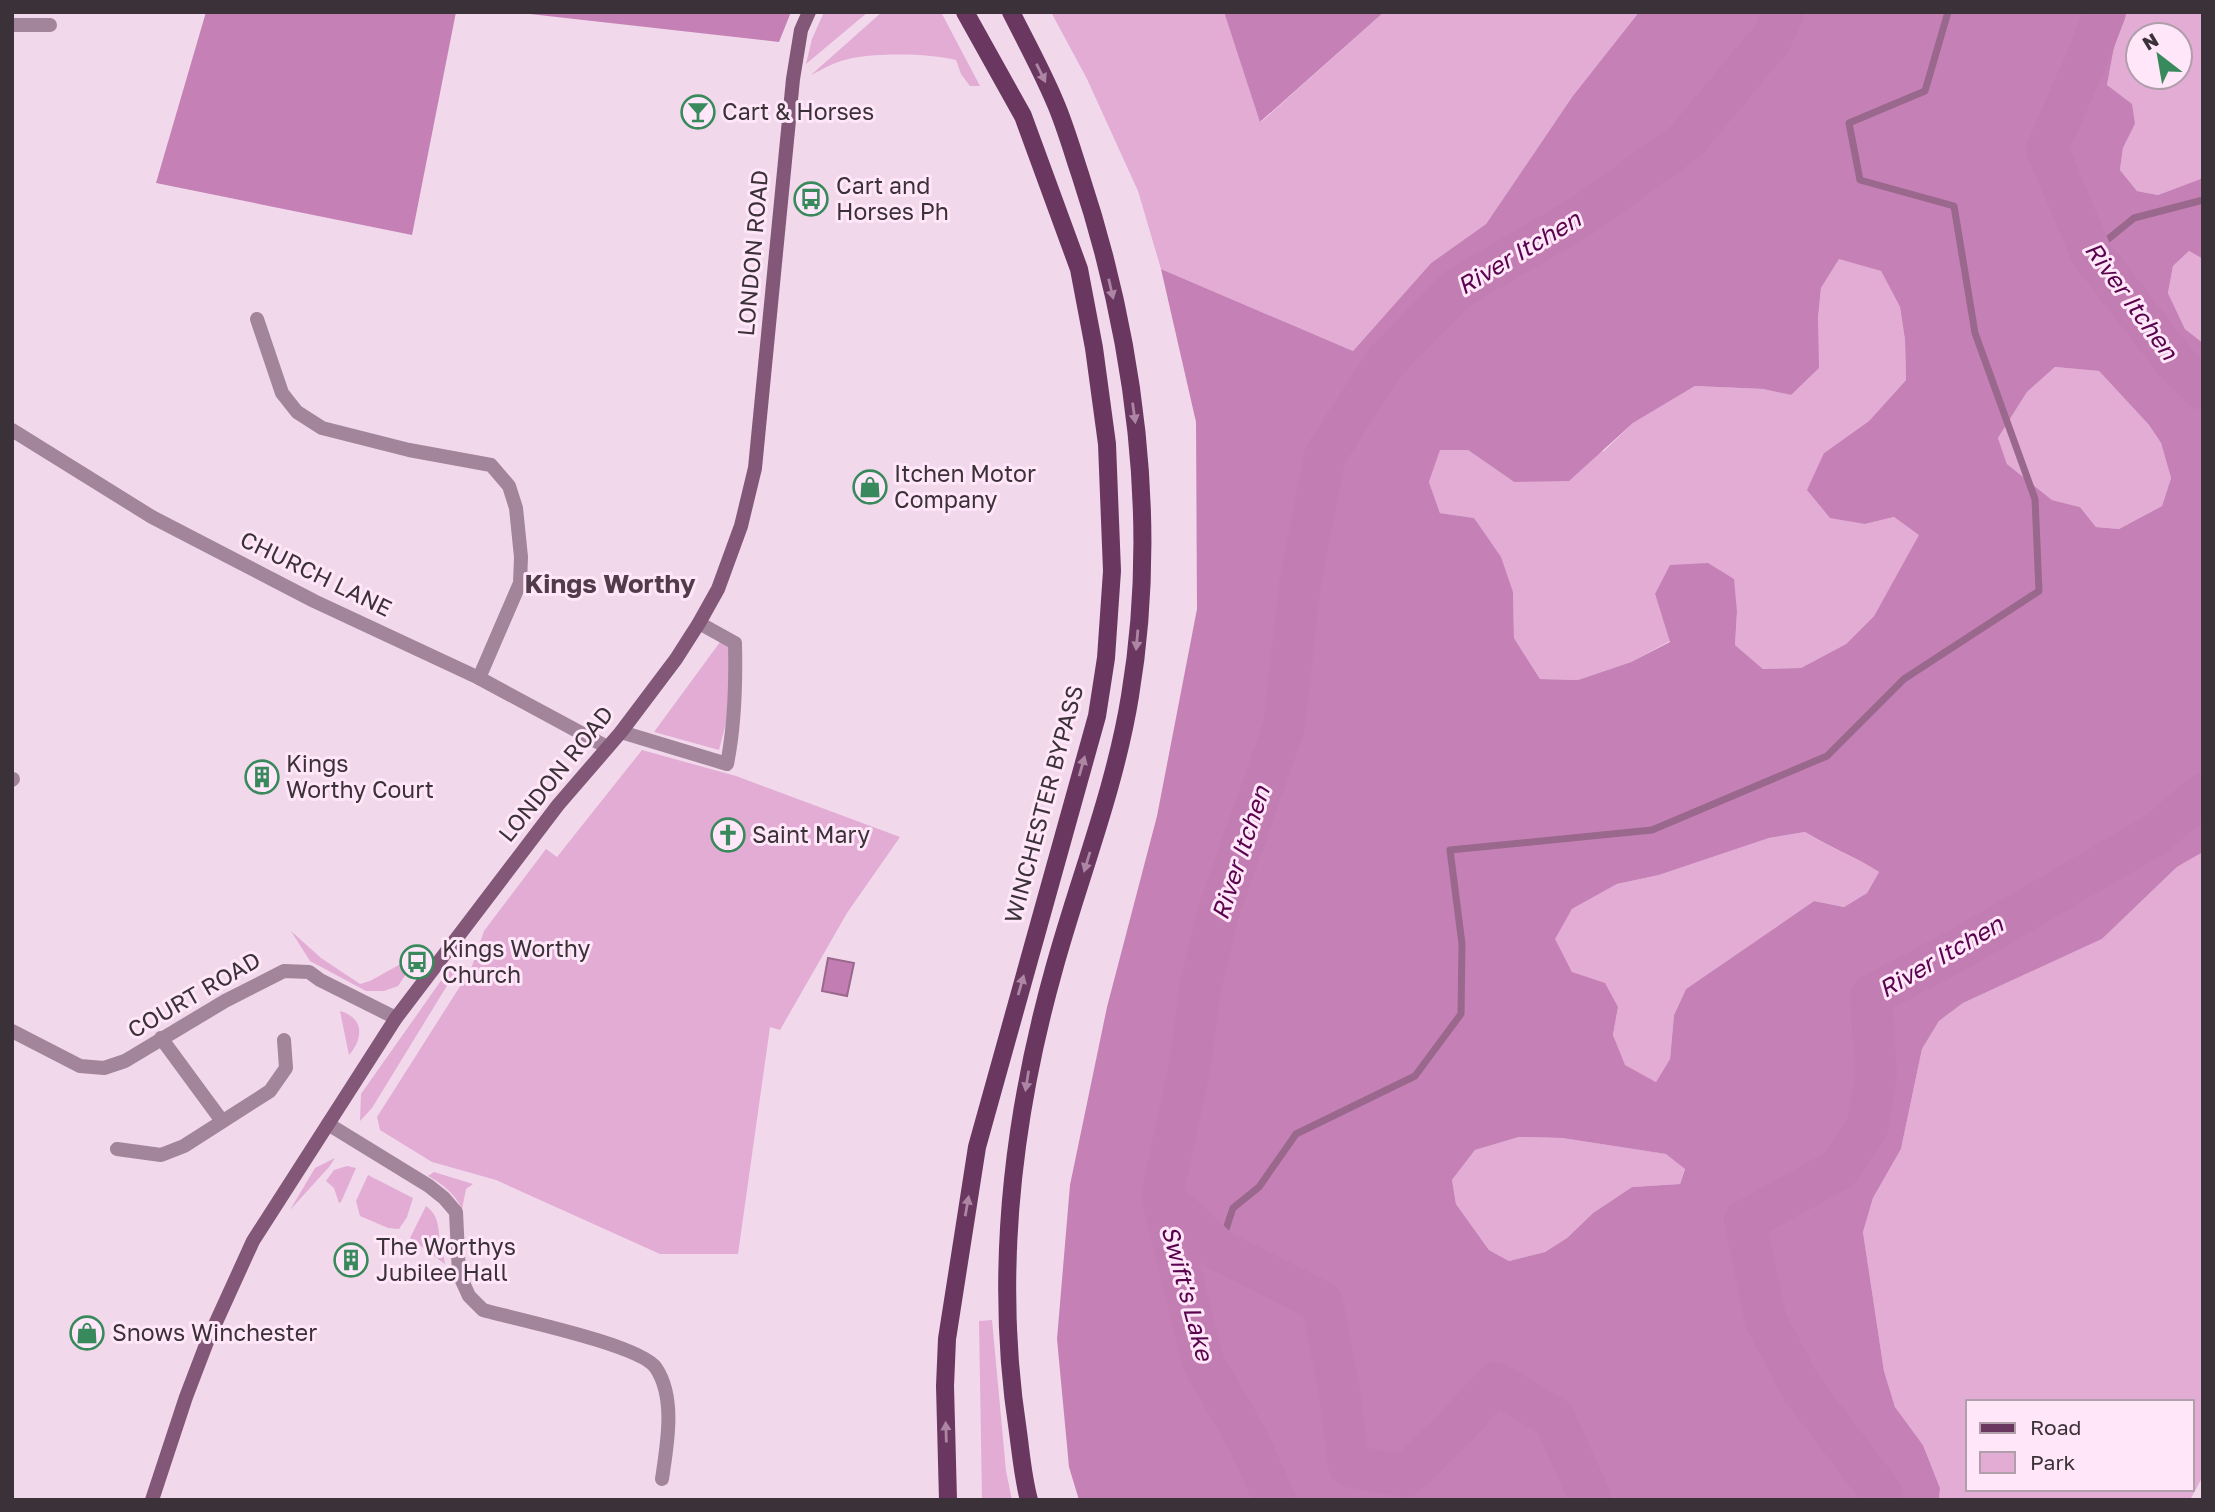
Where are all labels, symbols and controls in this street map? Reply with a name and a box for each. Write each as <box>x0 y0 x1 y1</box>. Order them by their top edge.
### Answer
north arrow <box>2124 21 2194 91</box>
text: N <box>2138 27 2162 55</box>
one-way arrow <box>1036 63 1047 83</box>
bar icon: Cart & Horses <box>679 93 717 131</box>
place label: Cart & Horses <box>722 97 874 125</box>
street label: LONDON ROAD <box>731 169 773 337</box>
place label: Cart and Horses Ph <box>836 171 949 225</box>
bus stop icon: Cart and Horses Ph <box>792 180 830 218</box>
water label: River Itchen <box>1451 203 1586 300</box>
water label: River Itchen <box>2080 236 2185 366</box>
one-way arrow <box>1106 278 1117 300</box>
one-way arrow <box>1128 402 1139 424</box>
place label: Itchen Motor Company <box>894 459 1036 513</box>
shop icon: Itchen Motor Company <box>851 468 889 506</box>
street label: CHURCH LANE <box>236 524 397 622</box>
district label: Kings Worthy <box>524 568 696 599</box>
one-way arrow <box>1131 629 1142 651</box>
street label: WINCHESTER BYPASS <box>998 682 1088 926</box>
street label: LONDON ROAD <box>492 700 619 847</box>
place label: Kings Worthy Court <box>286 749 434 803</box>
one-way arrow <box>1078 755 1088 776</box>
building icon: Kings Worthy Court <box>243 758 281 796</box>
water label: River Itchen <box>1204 781 1275 923</box>
church icon: Saint Mary <box>709 816 747 854</box>
place label: Saint Mary <box>752 820 870 848</box>
one-way arrow <box>1082 851 1092 872</box>
water label: River Itchen <box>1873 908 2009 1003</box>
place label: Kings Worthy Church <box>442 934 591 988</box>
bus stop icon: Kings Worthy Church <box>398 943 436 981</box>
street label: COURT ROAD <box>122 945 265 1043</box>
one-way arrow <box>1016 974 1027 996</box>
one-way arrow <box>1022 1070 1033 1092</box>
one-way arrow <box>962 1195 973 1217</box>
water label: Swift's Lake <box>1157 1222 1221 1365</box>
place label: The Worthys Jubilee Hall <box>376 1232 516 1286</box>
building icon: The Worthys Jubilee Hall <box>332 1241 370 1279</box>
shop icon: Snows Winchester <box>68 1314 106 1352</box>
place label: Snows Winchester <box>112 1318 317 1346</box>
legend <box>1966 1400 2194 1491</box>
text: Road <box>2030 1414 2081 1440</box>
one-way arrow <box>941 1420 952 1442</box>
text: Park <box>2030 1449 2076 1475</box>

